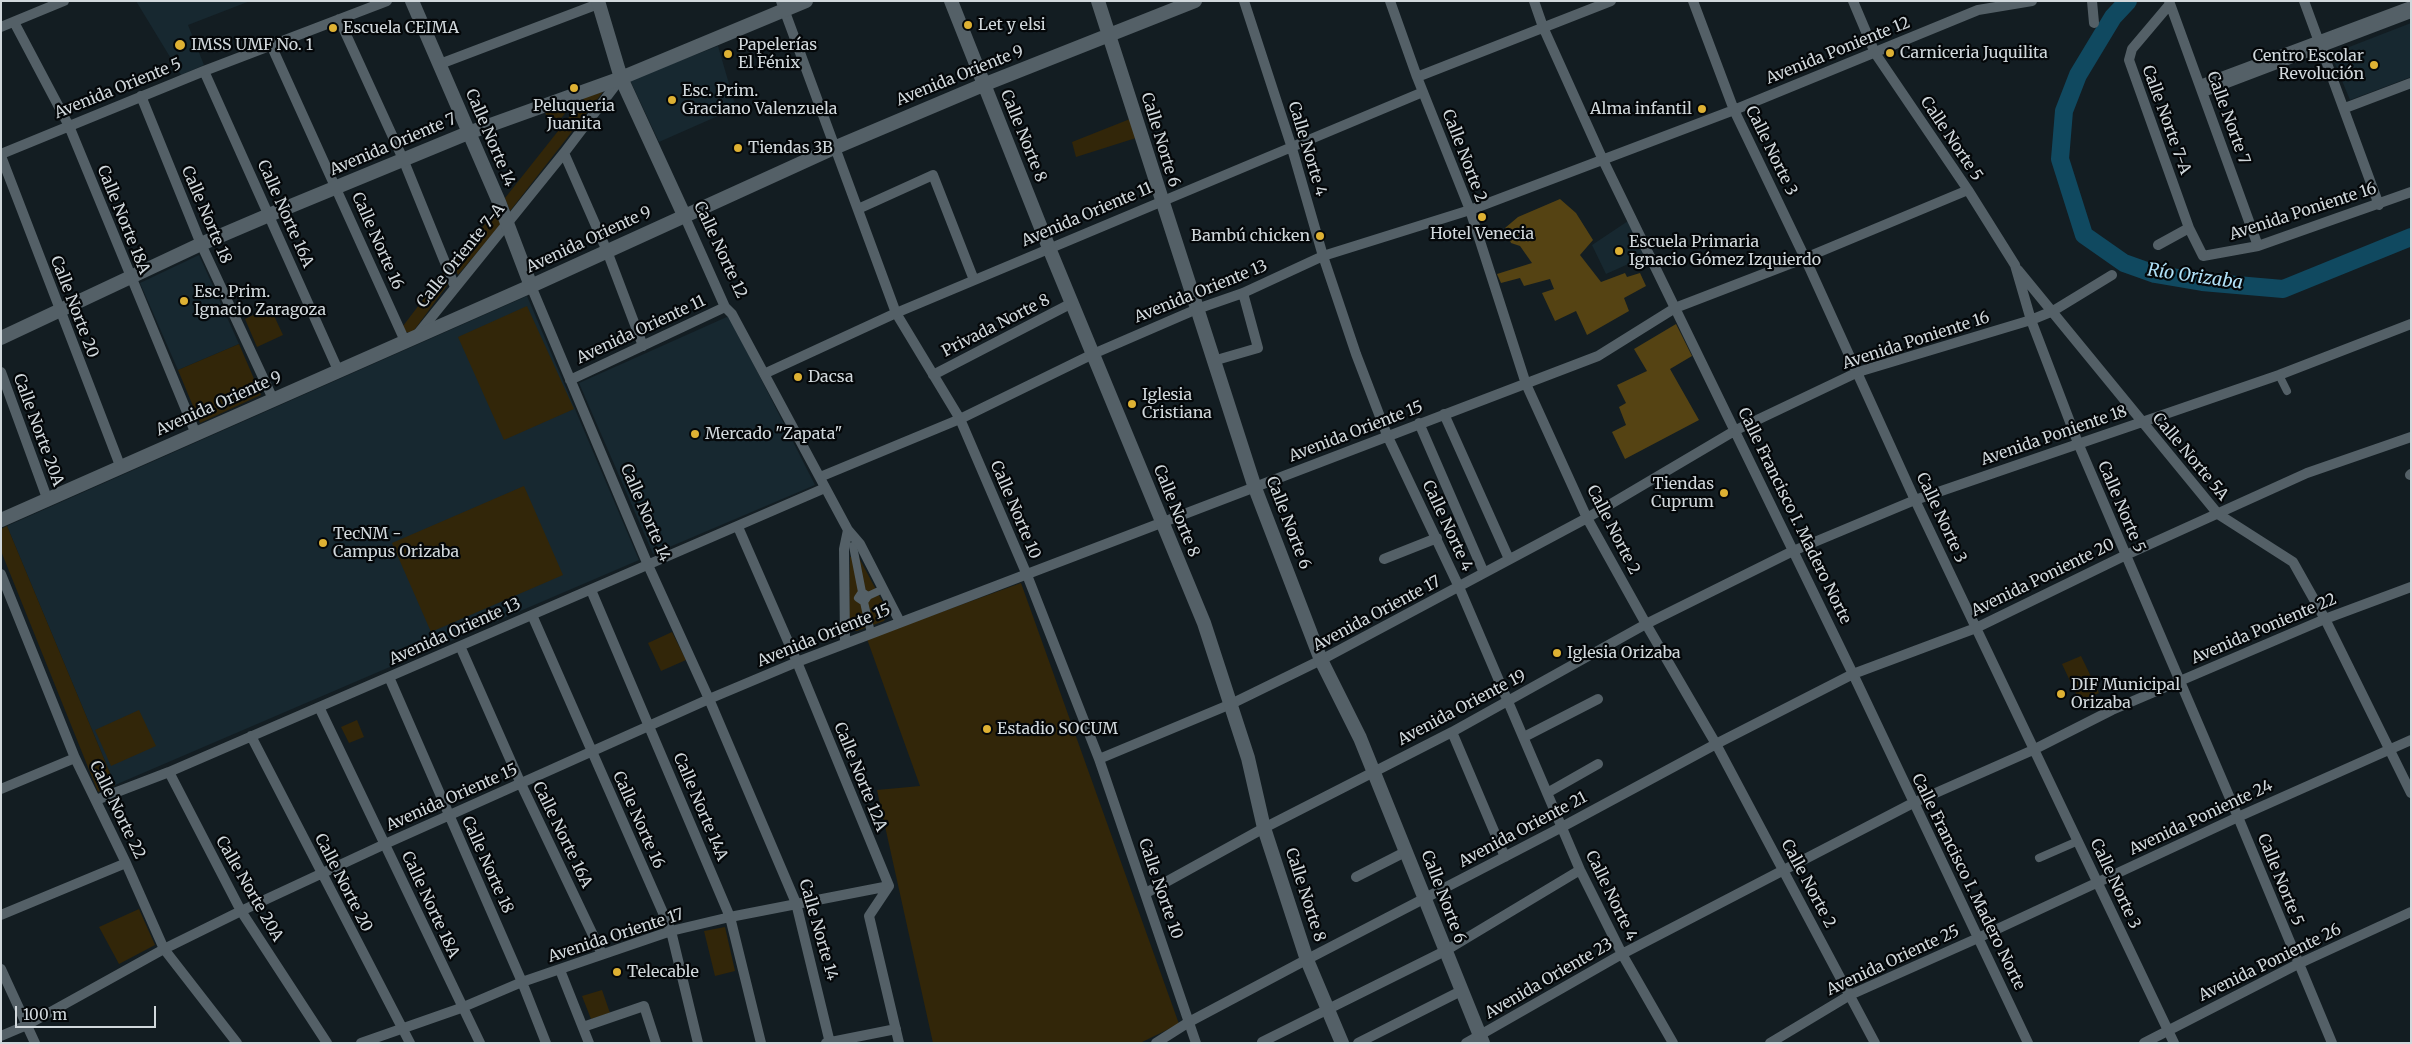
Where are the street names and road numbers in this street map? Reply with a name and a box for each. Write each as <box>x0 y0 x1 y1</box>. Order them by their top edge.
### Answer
street label: Avenida Poniente 12 <box>1763 13 1913 89</box>
street label: Avenida Oriente 9 <box>893 42 1027 110</box>
street label: Avenida Oriente 5 <box>52 55 184 123</box>
street label: Calle Norte 7-A <box>2137 63 2195 177</box>
street label: Calle Norte 7 <box>2202 69 2254 167</box>
street label: Calle Norte 14 <box>461 86 519 190</box>
street label: Calle Norte 8 <box>996 87 1050 185</box>
street label: Calle Norte 6 <box>1137 90 1183 190</box>
street label: Calle Norte 5 <box>1916 93 1986 185</box>
street label: Calle Norte 4 <box>1283 99 1331 199</box>
street label: Calle Norte 3 <box>1741 103 1801 199</box>
street label: Calle Norte 2 <box>1438 107 1490 205</box>
street label: Avenida Oriente 7 <box>327 110 459 180</box>
street label: Calle Norte 16A <box>253 157 317 271</box>
street label: Calle Norte 18A <box>92 163 154 277</box>
street label: Calle Norte 18 <box>177 163 235 267</box>
street label: Avenida Oriente 11 <box>1019 179 1155 251</box>
street label: Avenida Poniente 16 <box>2227 179 2379 245</box>
street label: Calle Norte 16 <box>347 189 407 293</box>
street label: Calle Norte 12 <box>689 199 751 301</box>
street label: Calle Oriente 7-A <box>413 200 509 312</box>
street label: Avenida Oriente 9 <box>523 203 655 277</box>
street label: Calle Norte 20 <box>46 253 102 361</box>
street label: Avenida Oriente 13 <box>1132 256 1270 328</box>
street label: Privada Norte 8 <box>939 291 1053 361</box>
street label: Avenida Oriente 11 <box>573 292 709 368</box>
street label: Avenida Poniente 16 <box>1840 308 1992 374</box>
street label: Avenida Oriente 9 <box>153 368 285 440</box>
street label: Calle Norte 20A <box>9 371 67 489</box>
street label: Avenida Oriente 15 <box>1286 398 1426 466</box>
street label: Avenida Poniente 18 <box>1978 402 2130 470</box>
street label: Calle Francisco I. Madero Norte <box>1733 405 1855 627</box>
street label: Calle Norte 5A <box>2148 409 2232 505</box>
street label: Calle Norte 10 <box>986 458 1044 562</box>
street label: Calle Norte 5 <box>2093 458 2149 556</box>
street label: Calle Norte 14 <box>616 461 674 565</box>
street label: Calle Norte 8 <box>1149 462 1203 560</box>
street label: Calle Norte 3 <box>1912 470 1970 566</box>
street label: Calle Norte 6 <box>1262 474 1314 572</box>
street label: Calle Norte 4 <box>1418 478 1476 574</box>
street label: Calle Norte 2 <box>1582 482 1644 578</box>
street label: Avenida Poniente 20 <box>1968 535 2118 621</box>
street label: Avenida Oriente 17 <box>1310 572 1444 656</box>
street label: Avenida Poniente 22 <box>2188 590 2340 668</box>
street label: Avenida Oriente 13 <box>386 594 524 670</box>
street label: Avenida Oriente 15 <box>754 600 894 672</box>
street label: Avenida Oriente 19 <box>1395 666 1529 750</box>
street label: Calle Norte 12A <box>829 720 891 834</box>
street label: Calle Norte 14A <box>669 750 731 864</box>
street label: Calle Norte 22 <box>85 758 149 862</box>
street label: Avenida Oriente 15 <box>383 760 521 836</box>
street label: Calle Norte 16 <box>608 768 668 872</box>
street label: Calle Francisco I. Madero Norte <box>1907 771 2029 993</box>
street label: Avenida Poniente 24 <box>2126 776 2276 860</box>
street label: Calle Norte 16A <box>528 779 596 891</box>
street label: Avenida Oriente 21 <box>1456 788 1590 872</box>
street label: Calle Norte 18 <box>457 813 517 917</box>
street label: Calle Norte 20 <box>310 831 376 935</box>
street label: Calle Norte 5 <box>2253 831 2307 929</box>
street label: Calle Norte 20A <box>211 833 287 945</box>
street label: Calle Norte 10 <box>1134 836 1186 942</box>
street label: Calle Norte 2 <box>1777 836 1839 932</box>
street label: Calle Norte 3 <box>2086 836 2144 932</box>
street label: Calle Norte 8 <box>1281 846 1329 944</box>
street label: Calle Norte 6 <box>1417 848 1469 946</box>
street label: Calle Norte 4 <box>1581 848 1641 944</box>
street label: Calle Norte 18A <box>397 849 463 961</box>
street label: Calle Norte 14 <box>794 877 842 983</box>
street label: Avenida Oriente 17 <box>546 905 686 967</box>
street label: Avenida Poniente 26 <box>2196 920 2344 1006</box>
street label: Avenida Oriente 25 <box>1823 922 1963 1000</box>
street label: Avenida Oriente 23 <box>1482 935 1616 1023</box>

